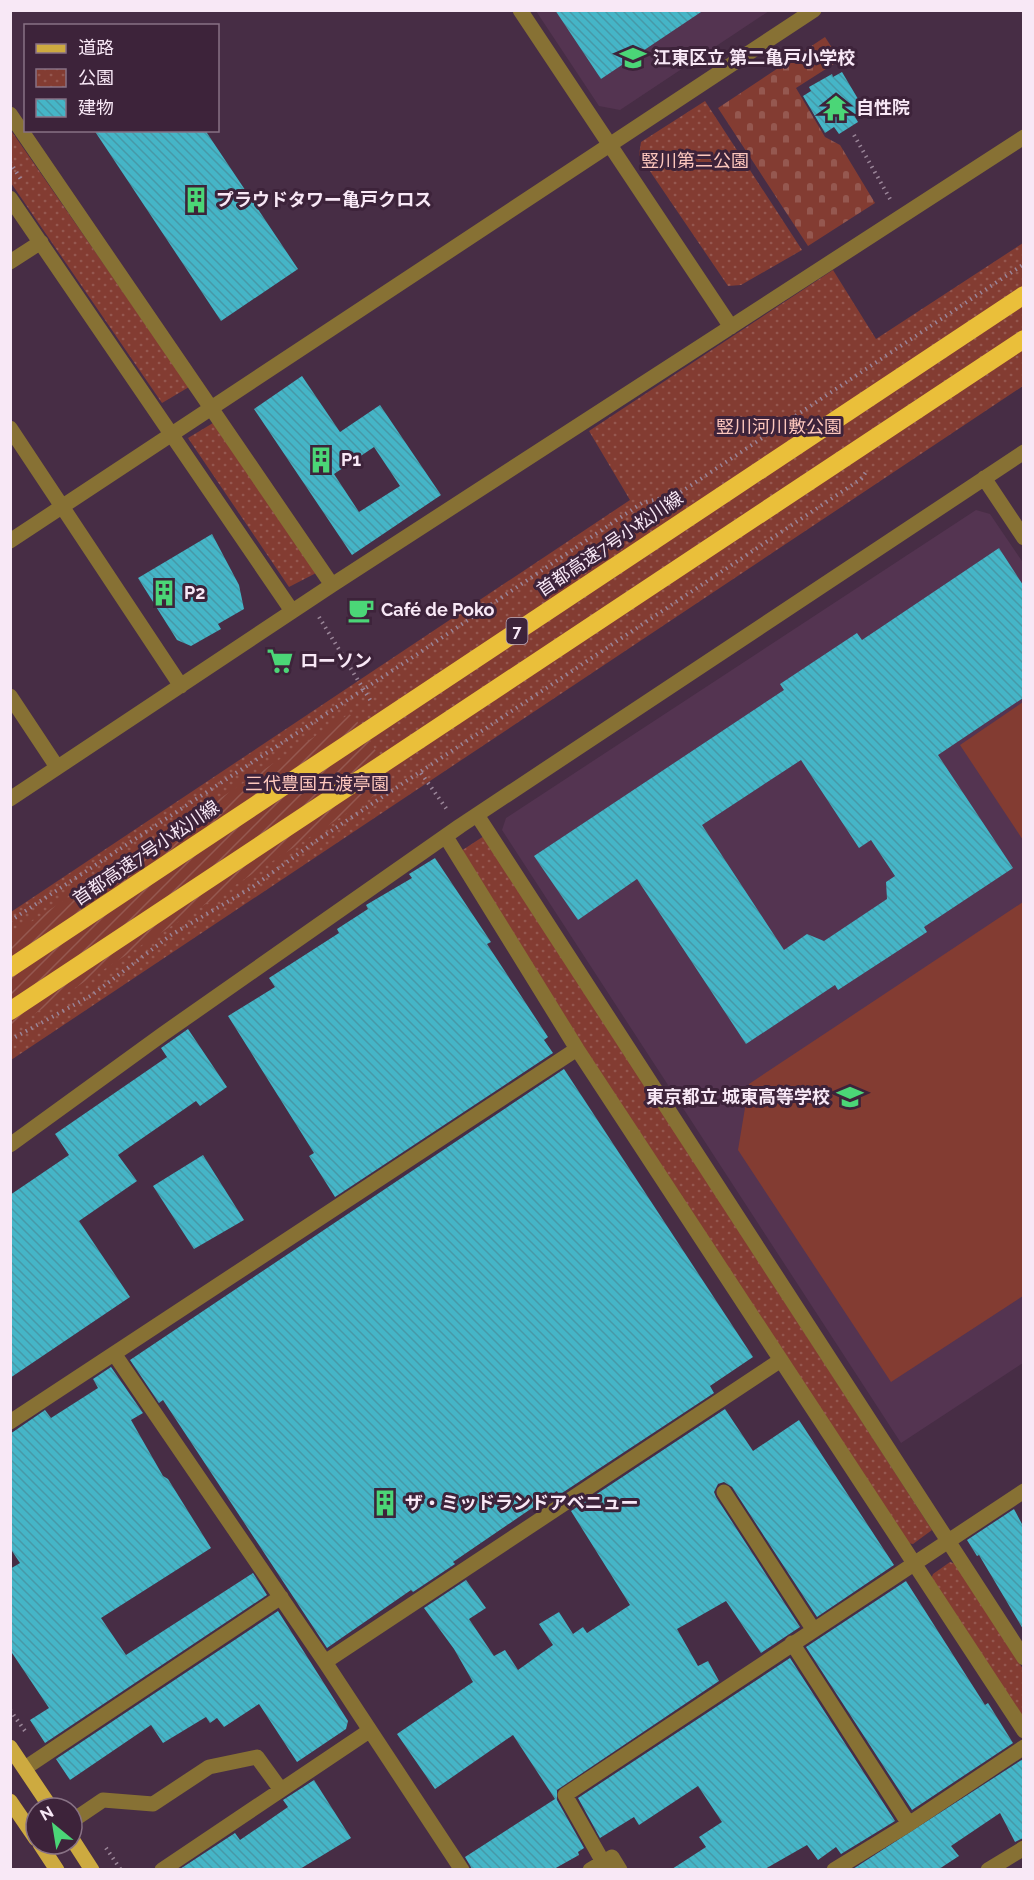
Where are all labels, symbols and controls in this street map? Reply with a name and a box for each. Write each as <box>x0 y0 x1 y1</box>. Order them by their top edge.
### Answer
legend <box>24 24 219 132</box>
text: 道路 <box>78 37 114 58</box>
school or university icon: 江東区立 第二亀戸小学校 <box>618 43 648 73</box>
place label: 江東区立 第二亀戸小学校 <box>653 47 855 68</box>
text: 公園 <box>78 67 114 88</box>
temple icon: 自性院 <box>821 93 851 123</box>
text: 建物 <box>78 97 114 118</box>
place label: 自性院 <box>856 97 910 118</box>
park label: 竪川第二公園 <box>641 150 749 171</box>
building icon: プラウドタワー亀戸クロス <box>181 185 211 215</box>
place label: プラウドタワー亀戸クロス <box>216 189 432 210</box>
park label: 竪川河川敷公園 <box>716 416 842 437</box>
building icon: P1 <box>306 445 336 475</box>
place label: P1 <box>341 449 361 470</box>
street label: 首都高速7号小松川線 <box>533 487 687 600</box>
building icon: P2 <box>149 578 179 608</box>
place label: P2 <box>184 582 205 603</box>
cafe icon: Café de Poko <box>346 595 376 625</box>
place label: Café de Poko <box>381 599 494 620</box>
road number: 7 <box>506 618 528 644</box>
supermarket icon: ローソン <box>265 646 295 676</box>
place label: ローソン <box>300 650 372 671</box>
park label: 三代豊国五渡亭園 <box>245 773 389 794</box>
street label: 首都高速7号小松川線 <box>69 796 223 909</box>
school or university icon: 東京都立 城東高等学校 <box>835 1082 865 1112</box>
place label: 東京都立 城東高等学校 <box>646 1086 830 1107</box>
building icon: ザ・ミッドランドアベニュー <box>370 1488 400 1518</box>
place label: ザ・ミッドランドアベニュー <box>405 1492 639 1513</box>
north arrow <box>24 1796 84 1856</box>
text: N <box>37 1802 57 1825</box>

